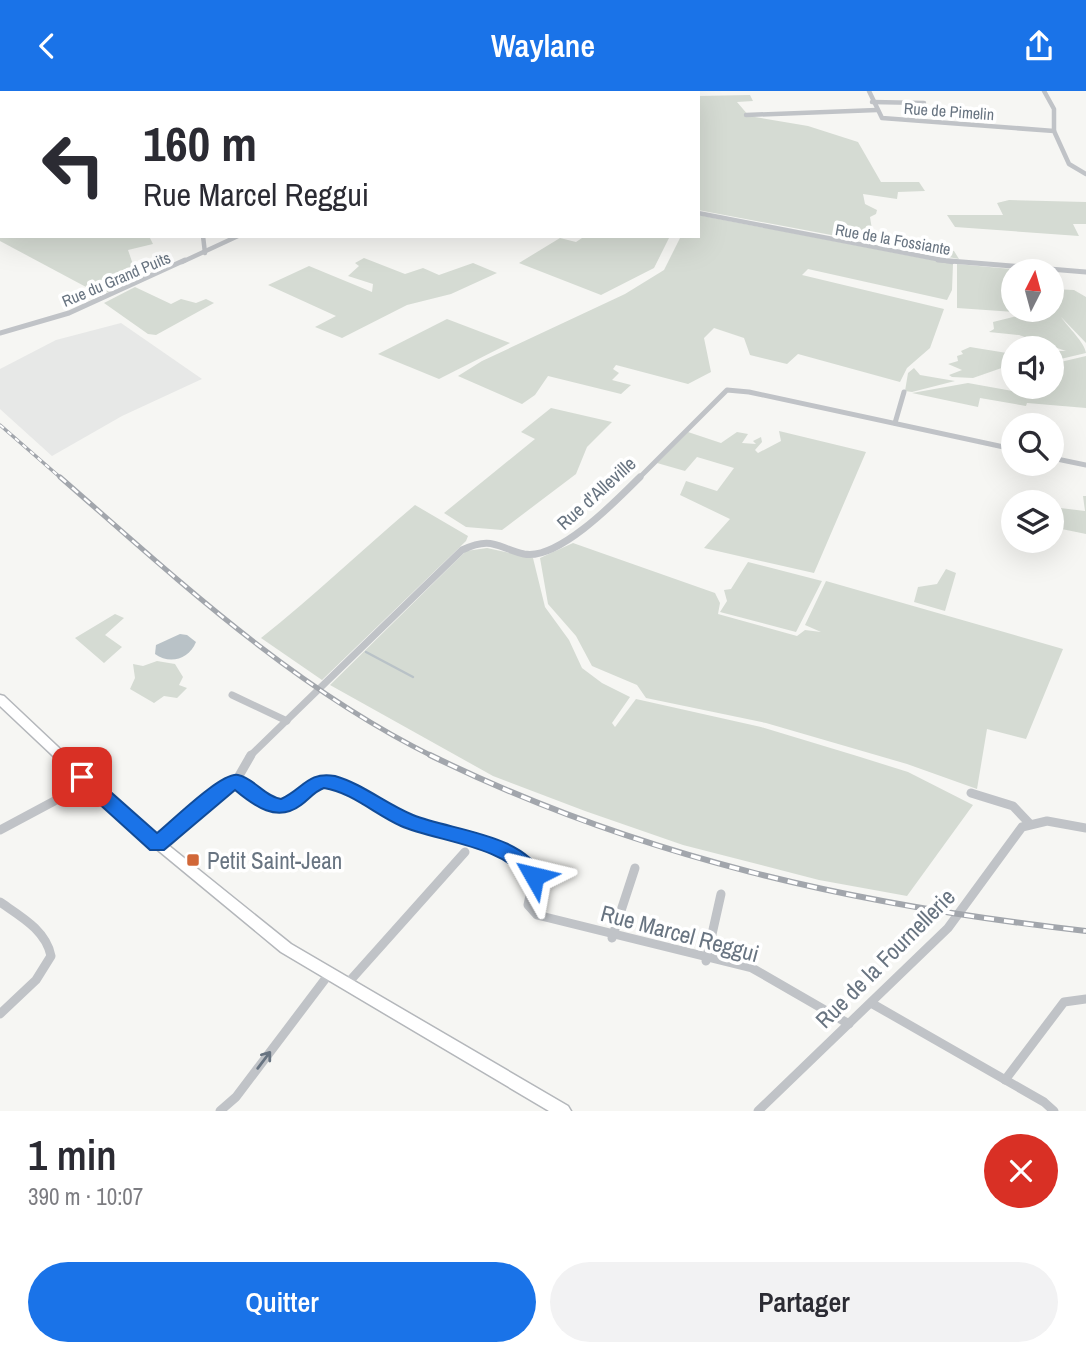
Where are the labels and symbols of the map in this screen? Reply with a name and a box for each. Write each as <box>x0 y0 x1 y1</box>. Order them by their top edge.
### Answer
street label: Rue de Pimelin <box>903 97 995 125</box>
street label: Rue de la Fossiante <box>834 218 952 260</box>
street label: Rue du Grand Puits <box>58 246 174 312</box>
north arrow <box>1001 259 1064 322</box>
street label: Rue d'Alleville <box>551 450 641 536</box>
pin <box>52 747 112 807</box>
position arrow <box>497 839 571 913</box>
place label: Petit Saint-Jean <box>207 845 342 876</box>
marker: Petit Saint-Jean <box>185 852 201 868</box>
street label: Rue de la Fournellerie <box>808 881 962 1035</box>
street label: Rue Marcel Reggui <box>598 897 762 969</box>
one-way arrow <box>257 1051 271 1070</box>

